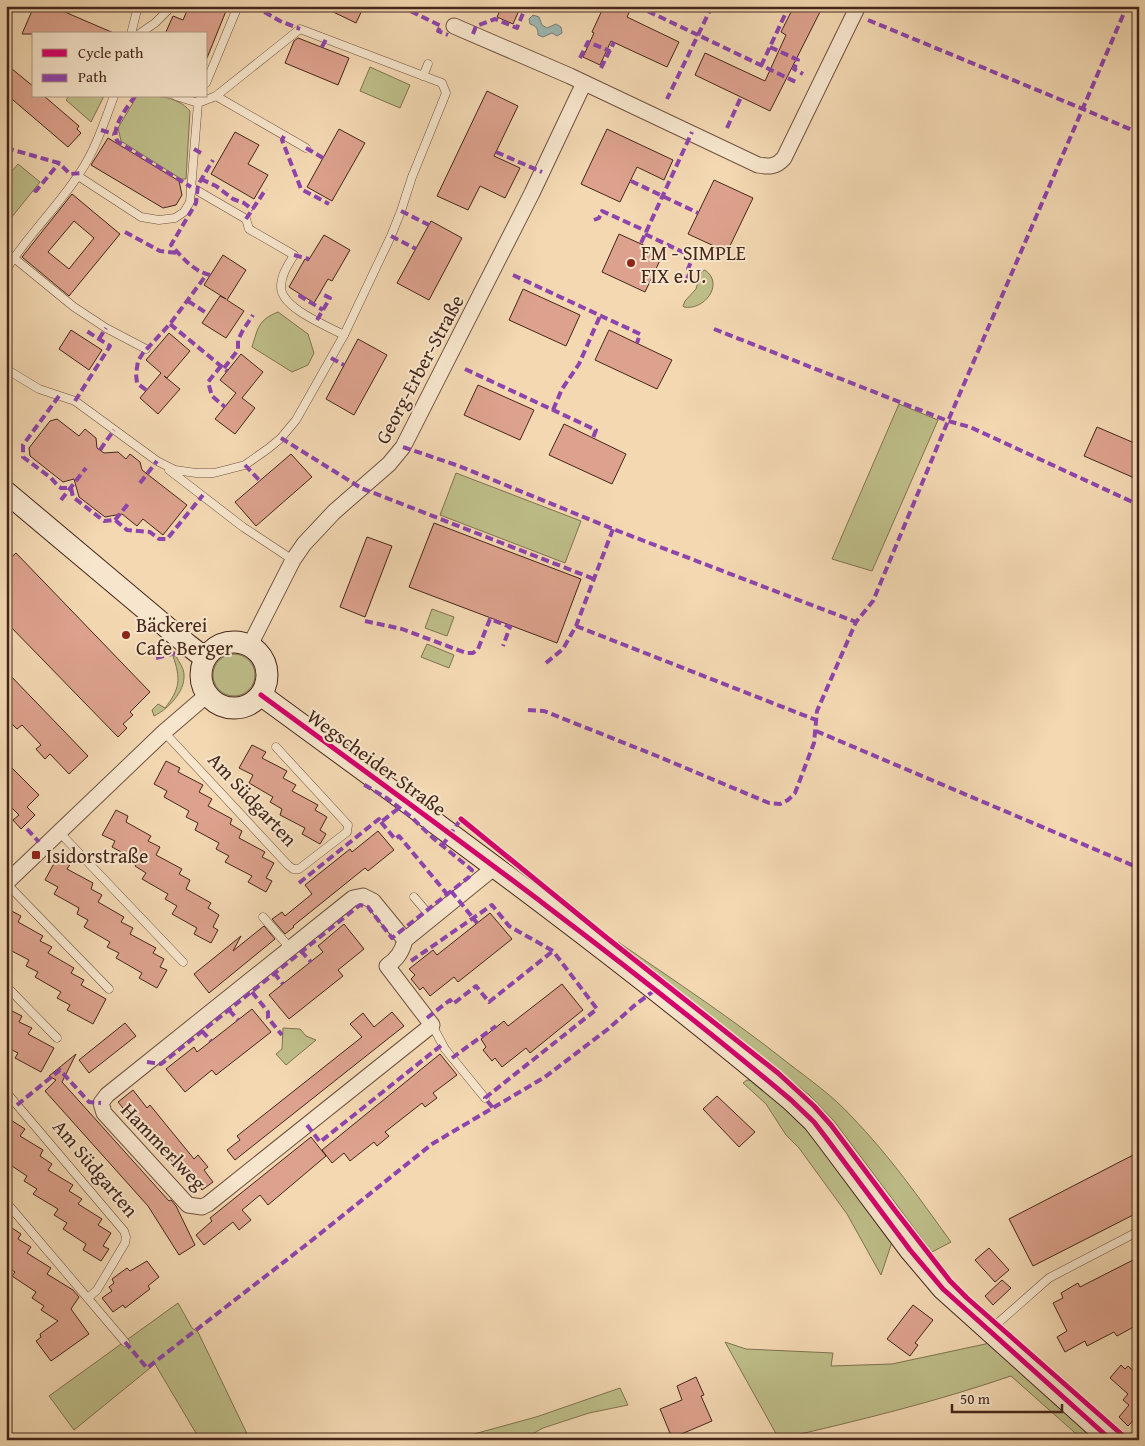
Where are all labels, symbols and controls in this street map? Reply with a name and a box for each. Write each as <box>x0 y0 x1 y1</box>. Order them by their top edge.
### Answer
legend <box>32 32 208 98</box>
text: Cycle path <box>78 42 144 63</box>
text: Path <box>78 66 107 87</box>
place label: FM - SIMPLE FIX e.U. <box>641 238 746 290</box>
marker: FM - SIMPLE FIX e.U. <box>625 257 637 269</box>
street label: Georg-Erber-Straße <box>367 289 471 449</box>
place label: Bäckerei Cafe Berger <box>136 610 233 662</box>
marker: Bäckerei Cafe Berger <box>120 629 132 641</box>
street label: Wegscheider Straße <box>301 701 453 823</box>
street label: Am Südgarten <box>202 745 304 853</box>
place label: Isidorstraße <box>46 841 148 870</box>
marker: Isidorstraße <box>30 849 42 861</box>
street label: Hammerlweg <box>115 1096 213 1196</box>
street label: Am Südgarten <box>47 1113 145 1223</box>
scale bar <box>952 1381 1062 1413</box>
text: 50 m <box>960 1388 991 1409</box>

